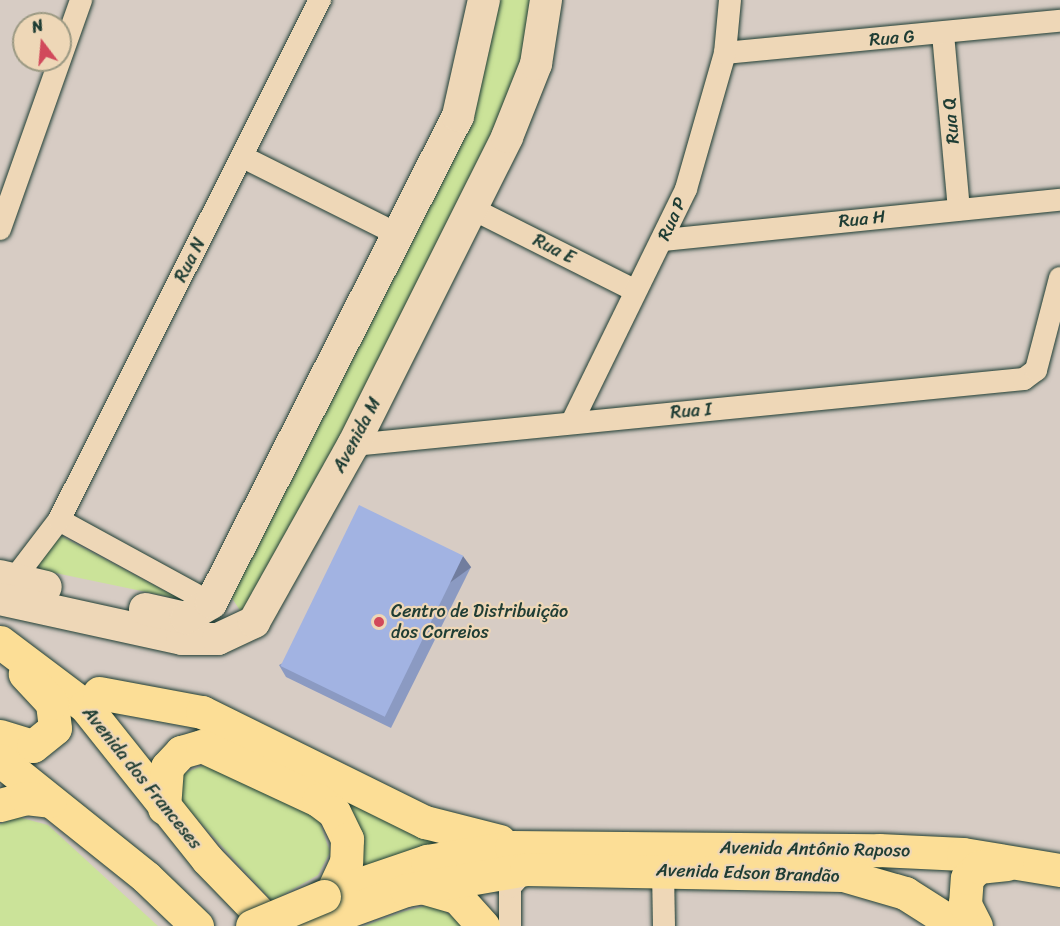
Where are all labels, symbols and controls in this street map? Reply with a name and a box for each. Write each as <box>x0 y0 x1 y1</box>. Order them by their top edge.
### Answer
text: N <box>28 11 47 42</box>
north arrow <box>12 12 72 72</box>
street label: Rua G <box>868 25 916 51</box>
street label: Rua Q <box>938 97 964 145</box>
street label: Rua P <box>653 194 691 244</box>
street label: Rua H <box>837 206 887 232</box>
street label: Rua E <box>529 229 579 269</box>
street label: Rua N <box>170 234 210 286</box>
street label: Avenida M <box>328 394 386 476</box>
street label: Rua I <box>669 398 713 424</box>
place label: Centro de Distribuição dos Correios <box>391 601 570 644</box>
marker: Centro de Distribuição dos Correios <box>372 615 386 629</box>
street label: Avenida dos Franceses <box>78 702 206 854</box>
street label: Avenida Antônio Raposo <box>720 837 910 861</box>
street label: Avenida Edson Brandão <box>656 859 840 887</box>

